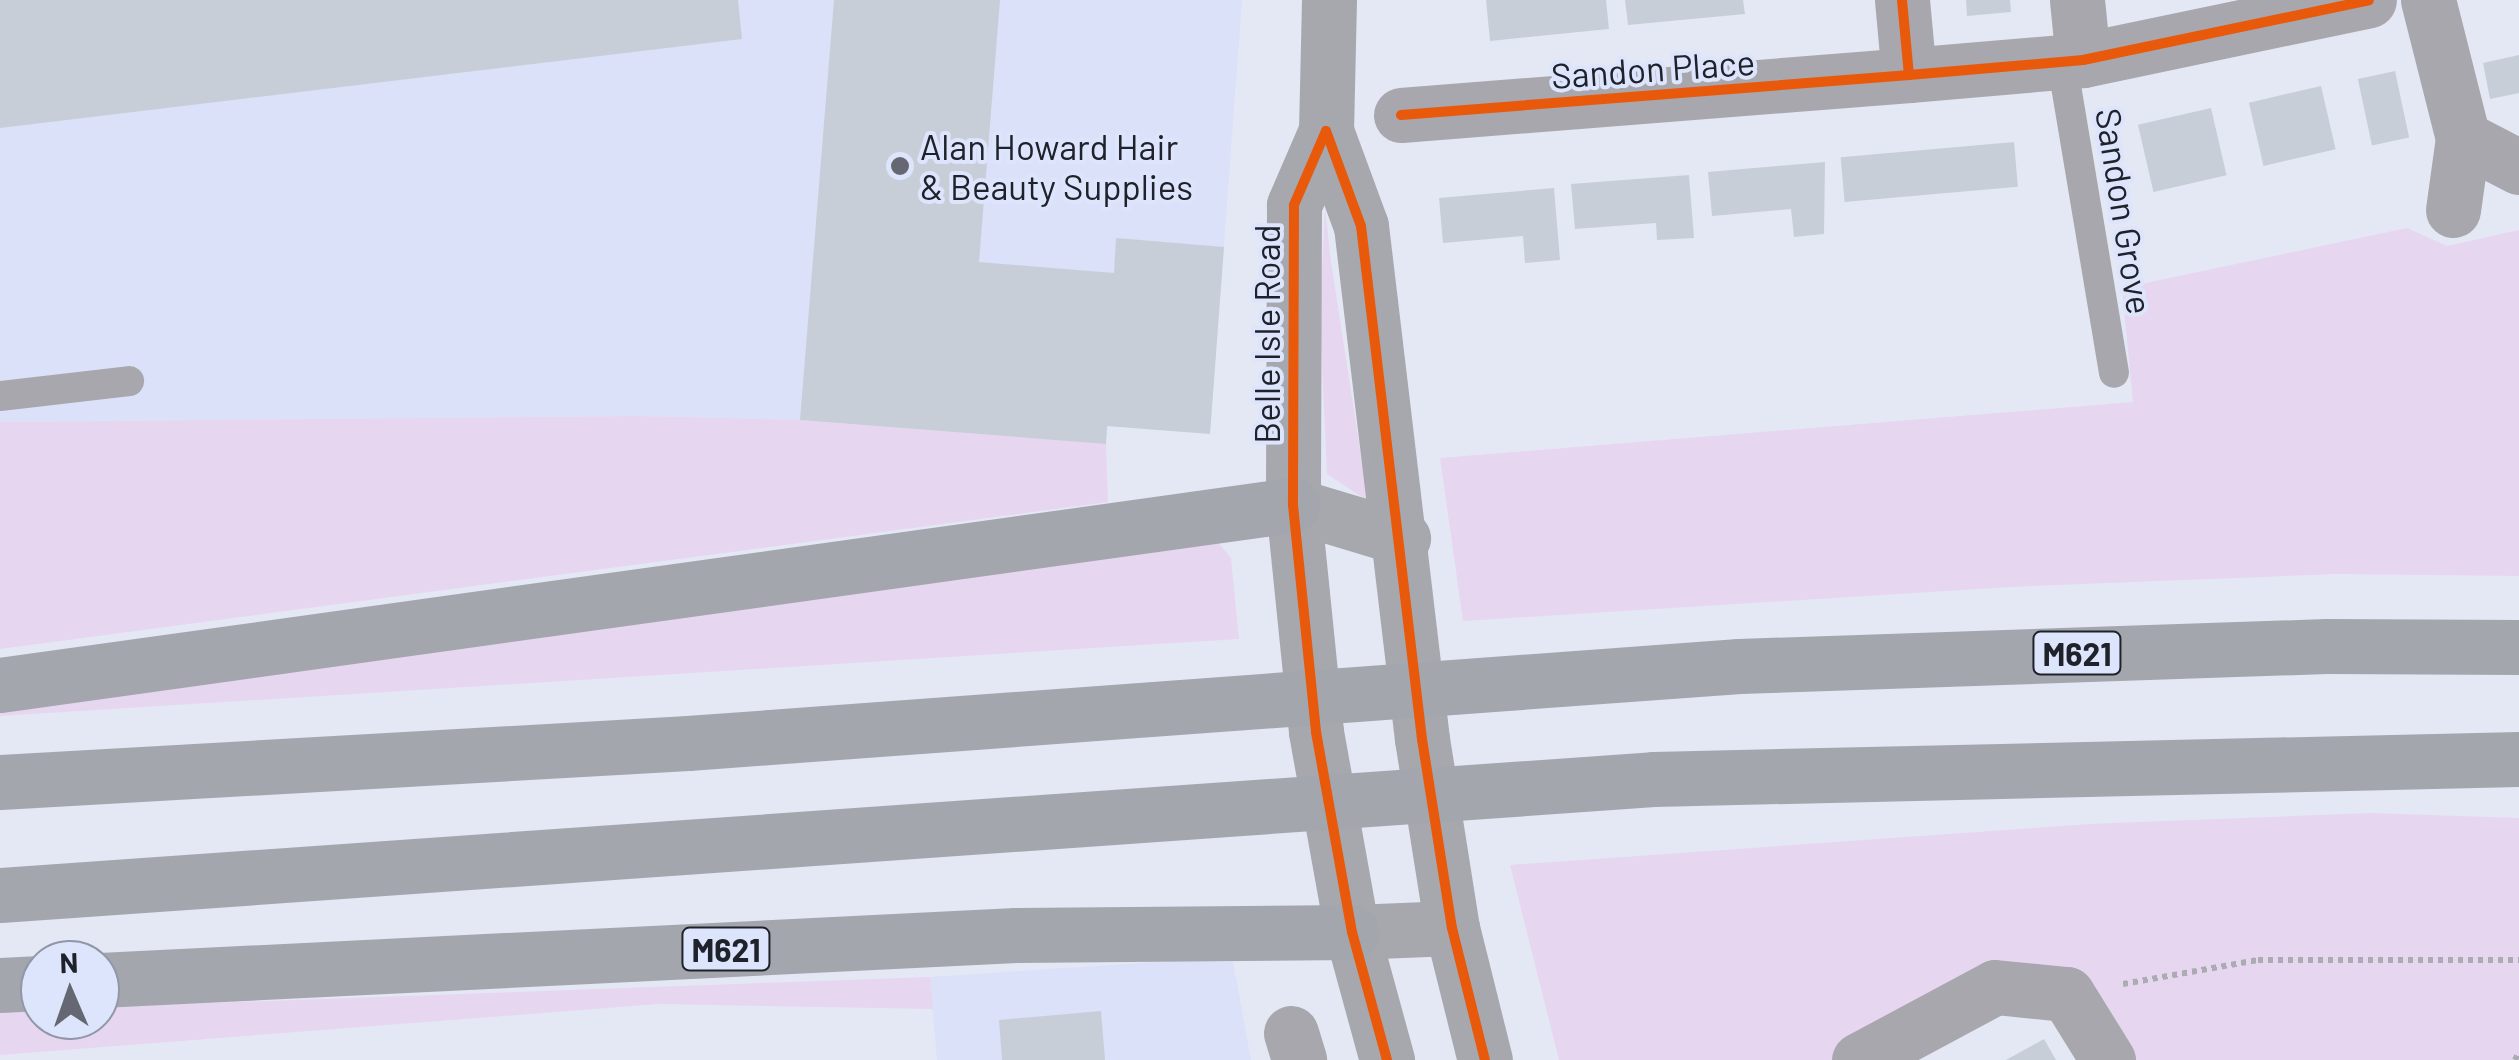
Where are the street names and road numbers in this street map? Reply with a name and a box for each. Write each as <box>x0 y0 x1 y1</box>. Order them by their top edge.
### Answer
street label: Sandon Place <box>1550 40 1756 96</box>
street label: Sandon Grove <box>2088 105 2162 317</box>
street label: Belle Isle Road <box>1245 224 1287 444</box>
road number: M621 <box>2032 626 2122 680</box>
road number: M621 <box>681 922 771 976</box>

